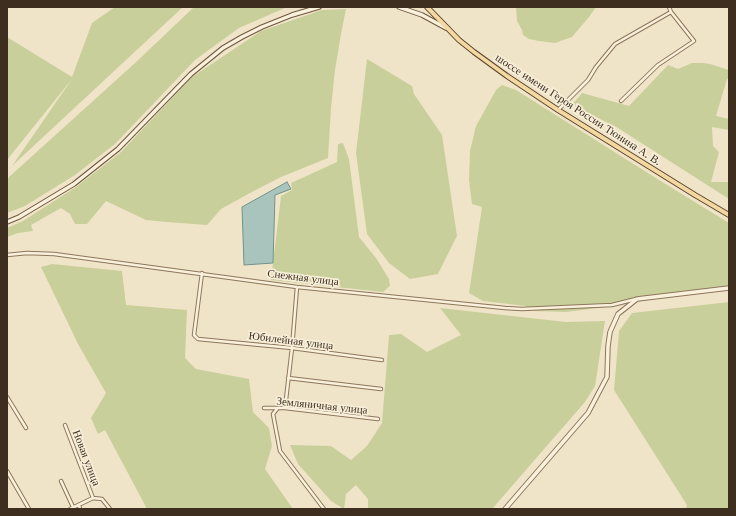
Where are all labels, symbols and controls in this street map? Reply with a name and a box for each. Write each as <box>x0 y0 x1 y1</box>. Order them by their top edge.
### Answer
street label: шоссе имени Героя России Тюнина А. В. <box>493 51 663 169</box>
street label: Снежная улица <box>267 267 339 289</box>
street label: Юбилейная улица <box>248 329 334 353</box>
street label: Земляничная улица <box>276 395 368 417</box>
street label: Новая улица <box>69 428 103 488</box>

